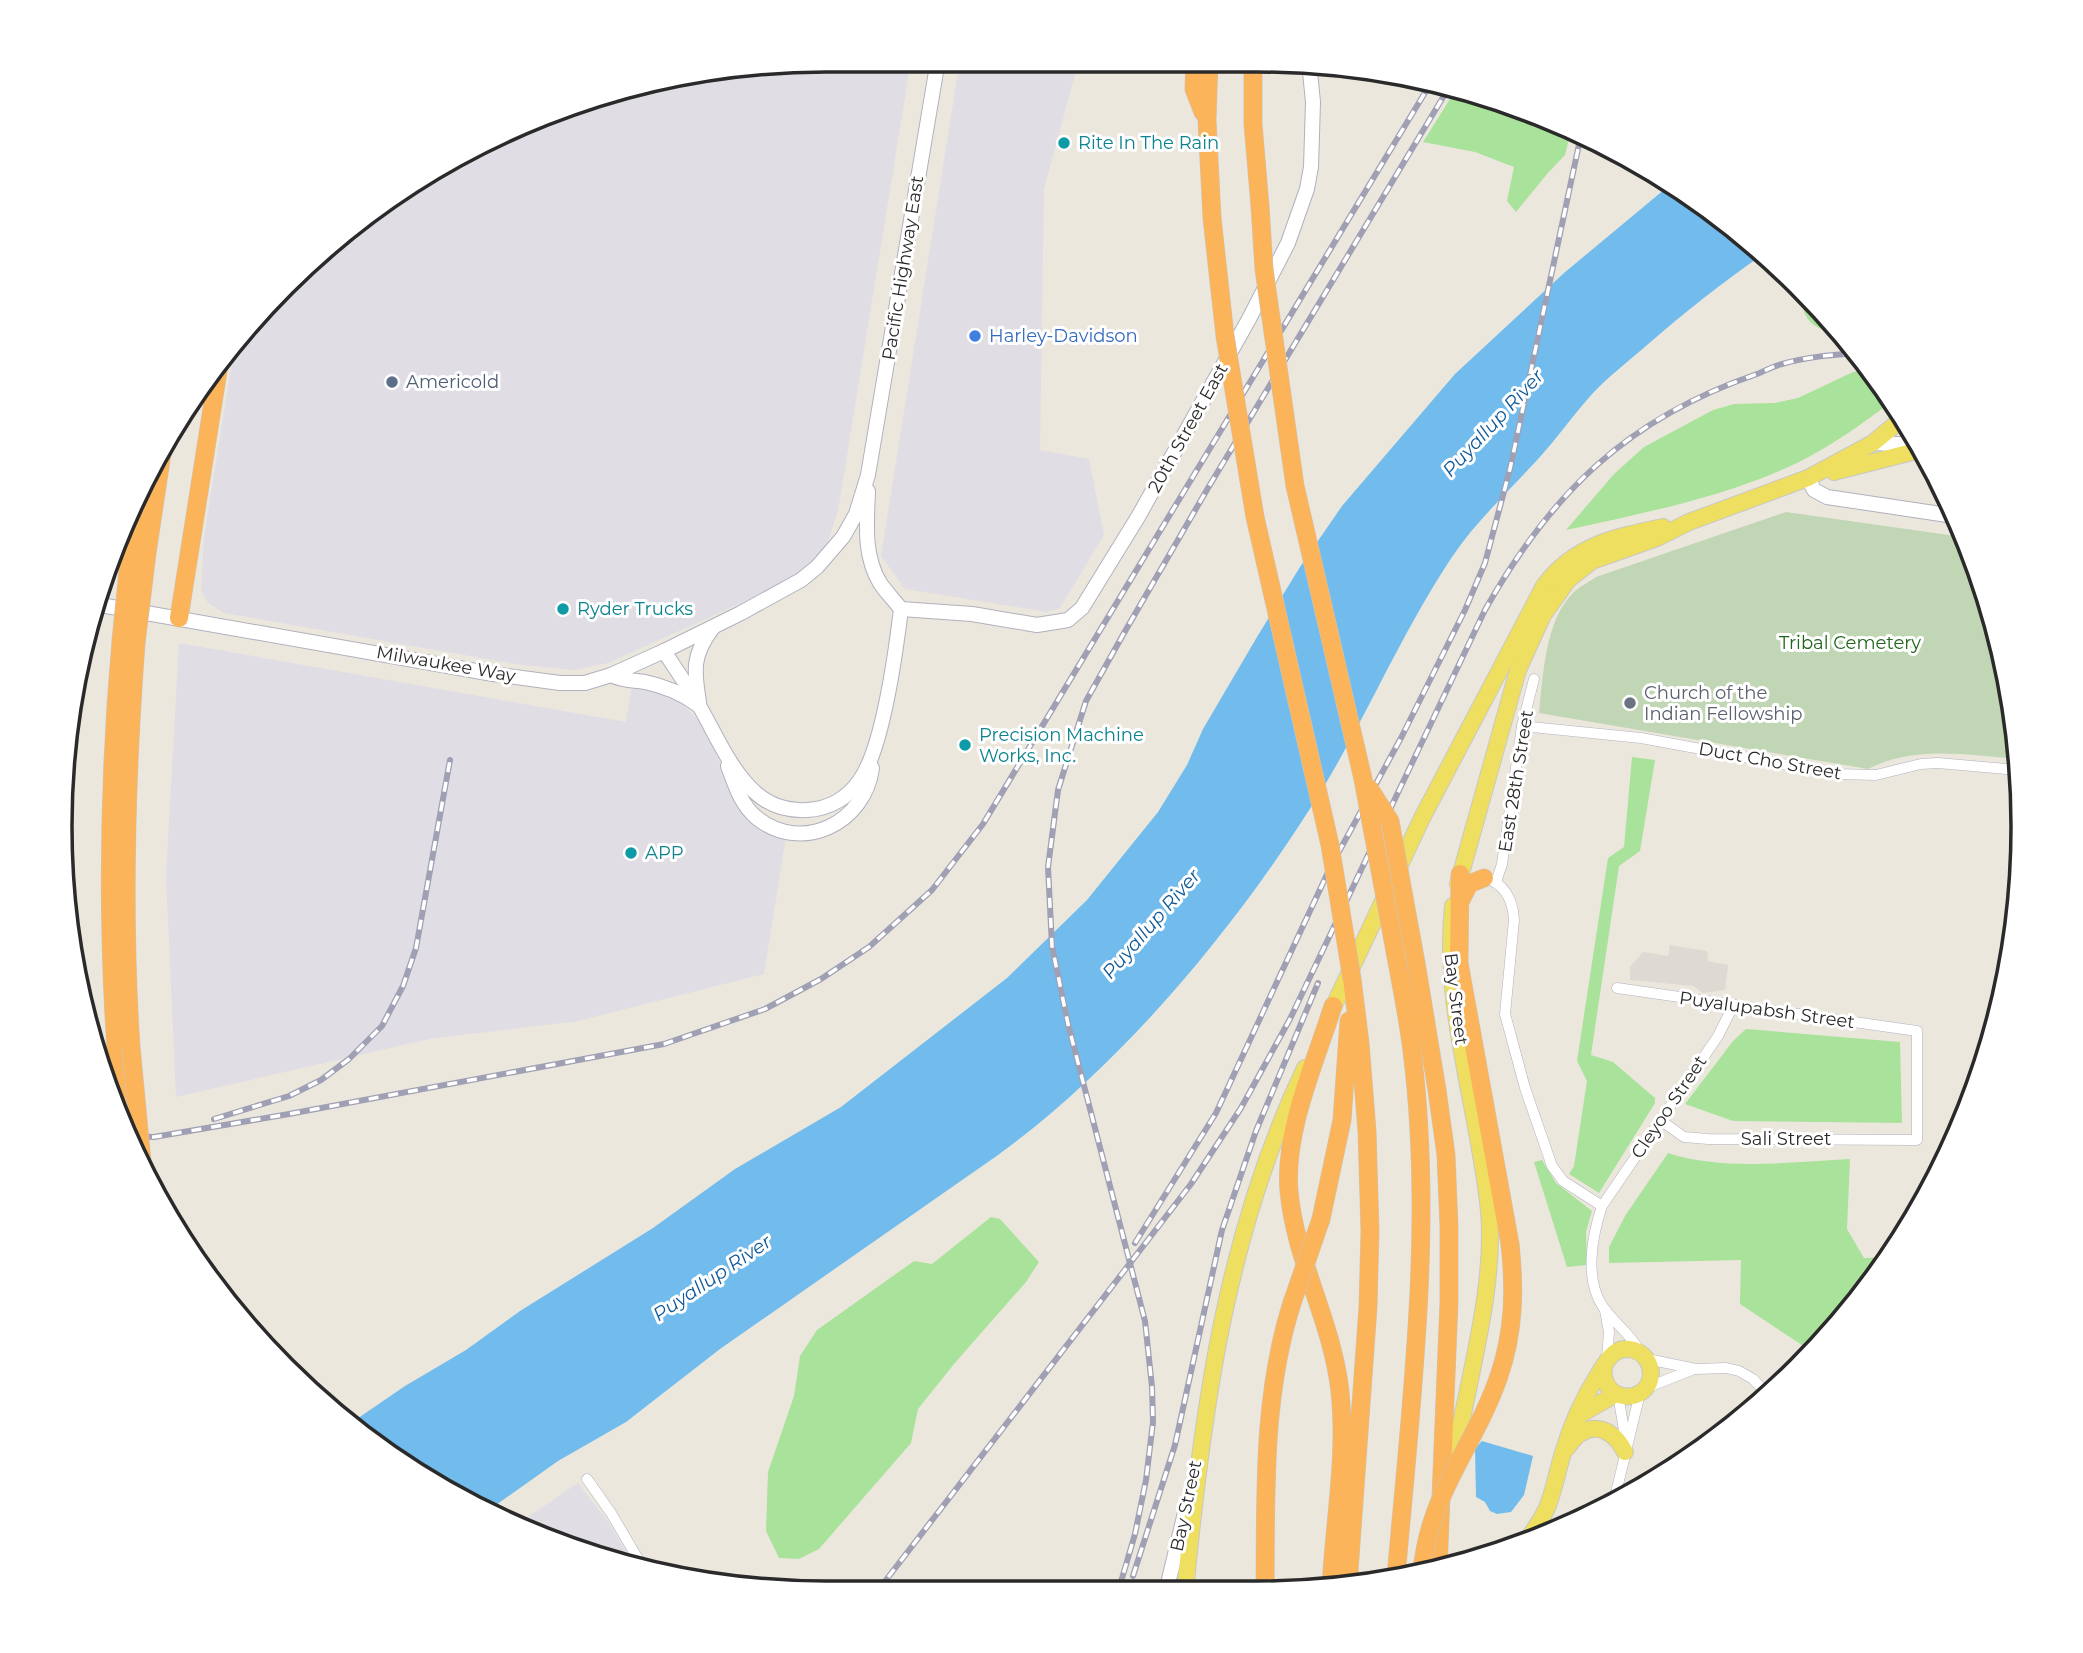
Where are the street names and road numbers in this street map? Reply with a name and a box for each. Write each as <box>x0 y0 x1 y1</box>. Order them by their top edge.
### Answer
street label: Pacific Highway East <box>878 174 928 362</box>
street label: 20th Street East <box>1143 360 1233 496</box>
street label: Milwaukee Way <box>375 641 518 687</box>
street label: East 28th Street <box>1494 708 1538 854</box>
street label: Duct Cho Street <box>1697 738 1843 784</box>
street label: Bay Street <box>1439 952 1473 1046</box>
street label: Puyalupabsh Street <box>1678 987 1856 1033</box>
street label: Cleyoo Street <box>1626 1051 1712 1163</box>
street label: Sali Street <box>1741 1128 1831 1150</box>
street label: Bay Street <box>1166 1458 1206 1554</box>

